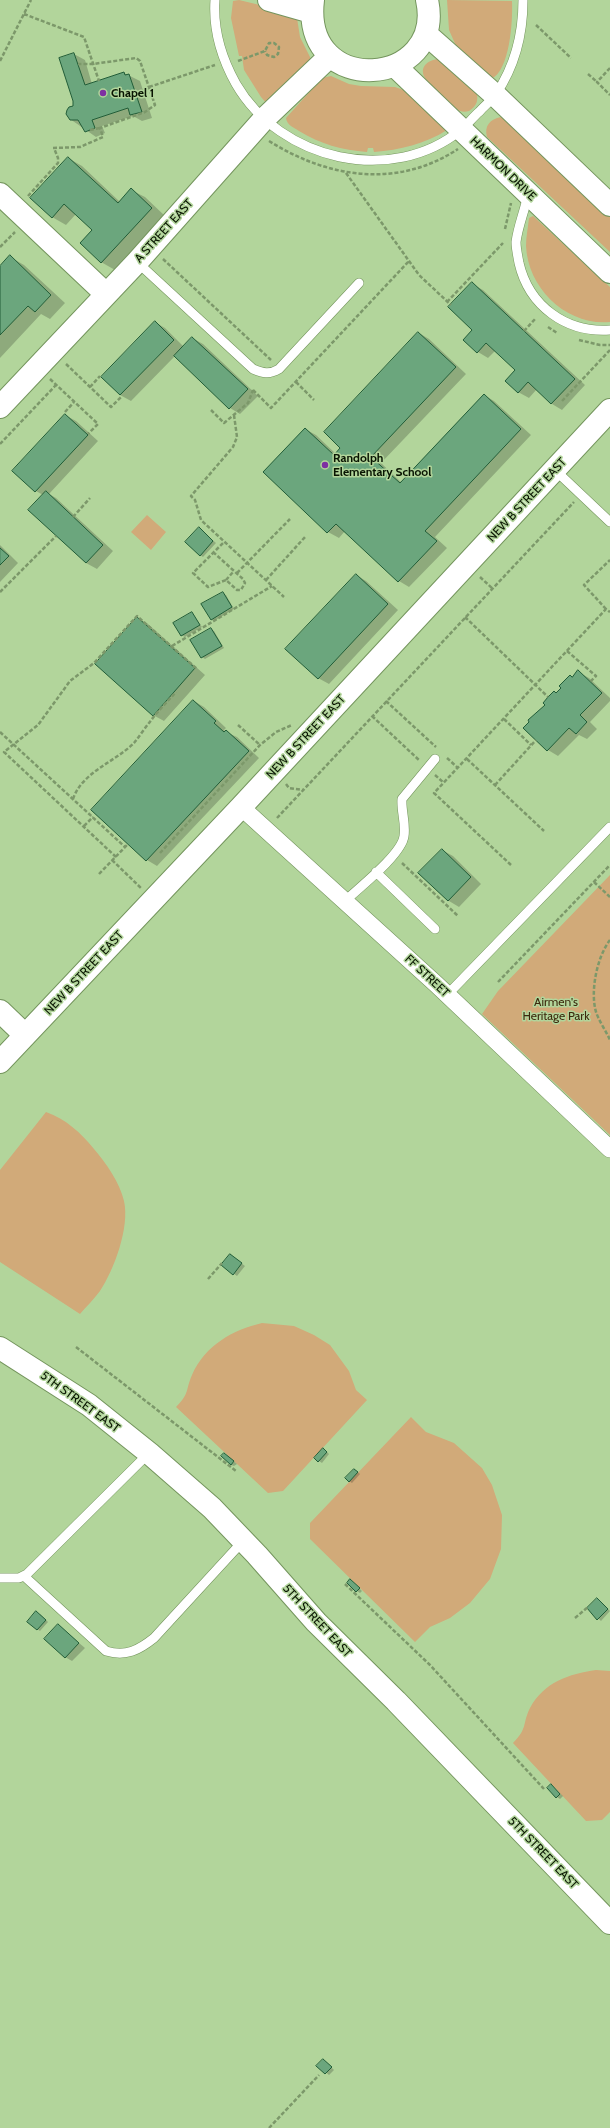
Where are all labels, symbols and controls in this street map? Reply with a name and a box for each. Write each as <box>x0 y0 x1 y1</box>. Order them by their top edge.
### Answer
place label: Chapel 1 <box>111 86 154 100</box>
marker: Chapel 1 <box>98 88 108 98</box>
street label: HARMON DRIVE <box>467 134 539 204</box>
street label: A STREET EAST <box>132 196 196 266</box>
place label: Randolph Elementary School <box>333 451 431 479</box>
street label: NEW B STREET EAST <box>484 455 570 545</box>
marker: Randolph Elementary School <box>320 460 330 470</box>
street label: NEW B STREET EAST <box>263 692 349 782</box>
street label: NEW B STREET EAST <box>41 928 127 1018</box>
street label: FF STREET <box>402 952 452 1000</box>
park label: Airmen's Heritage Park <box>522 995 590 1023</box>
street label: 5TH STREET EAST <box>38 1368 122 1436</box>
street label: 5TH STREET EAST <box>279 1582 355 1660</box>
street label: 5TH STREET EAST <box>505 1814 581 1892</box>

